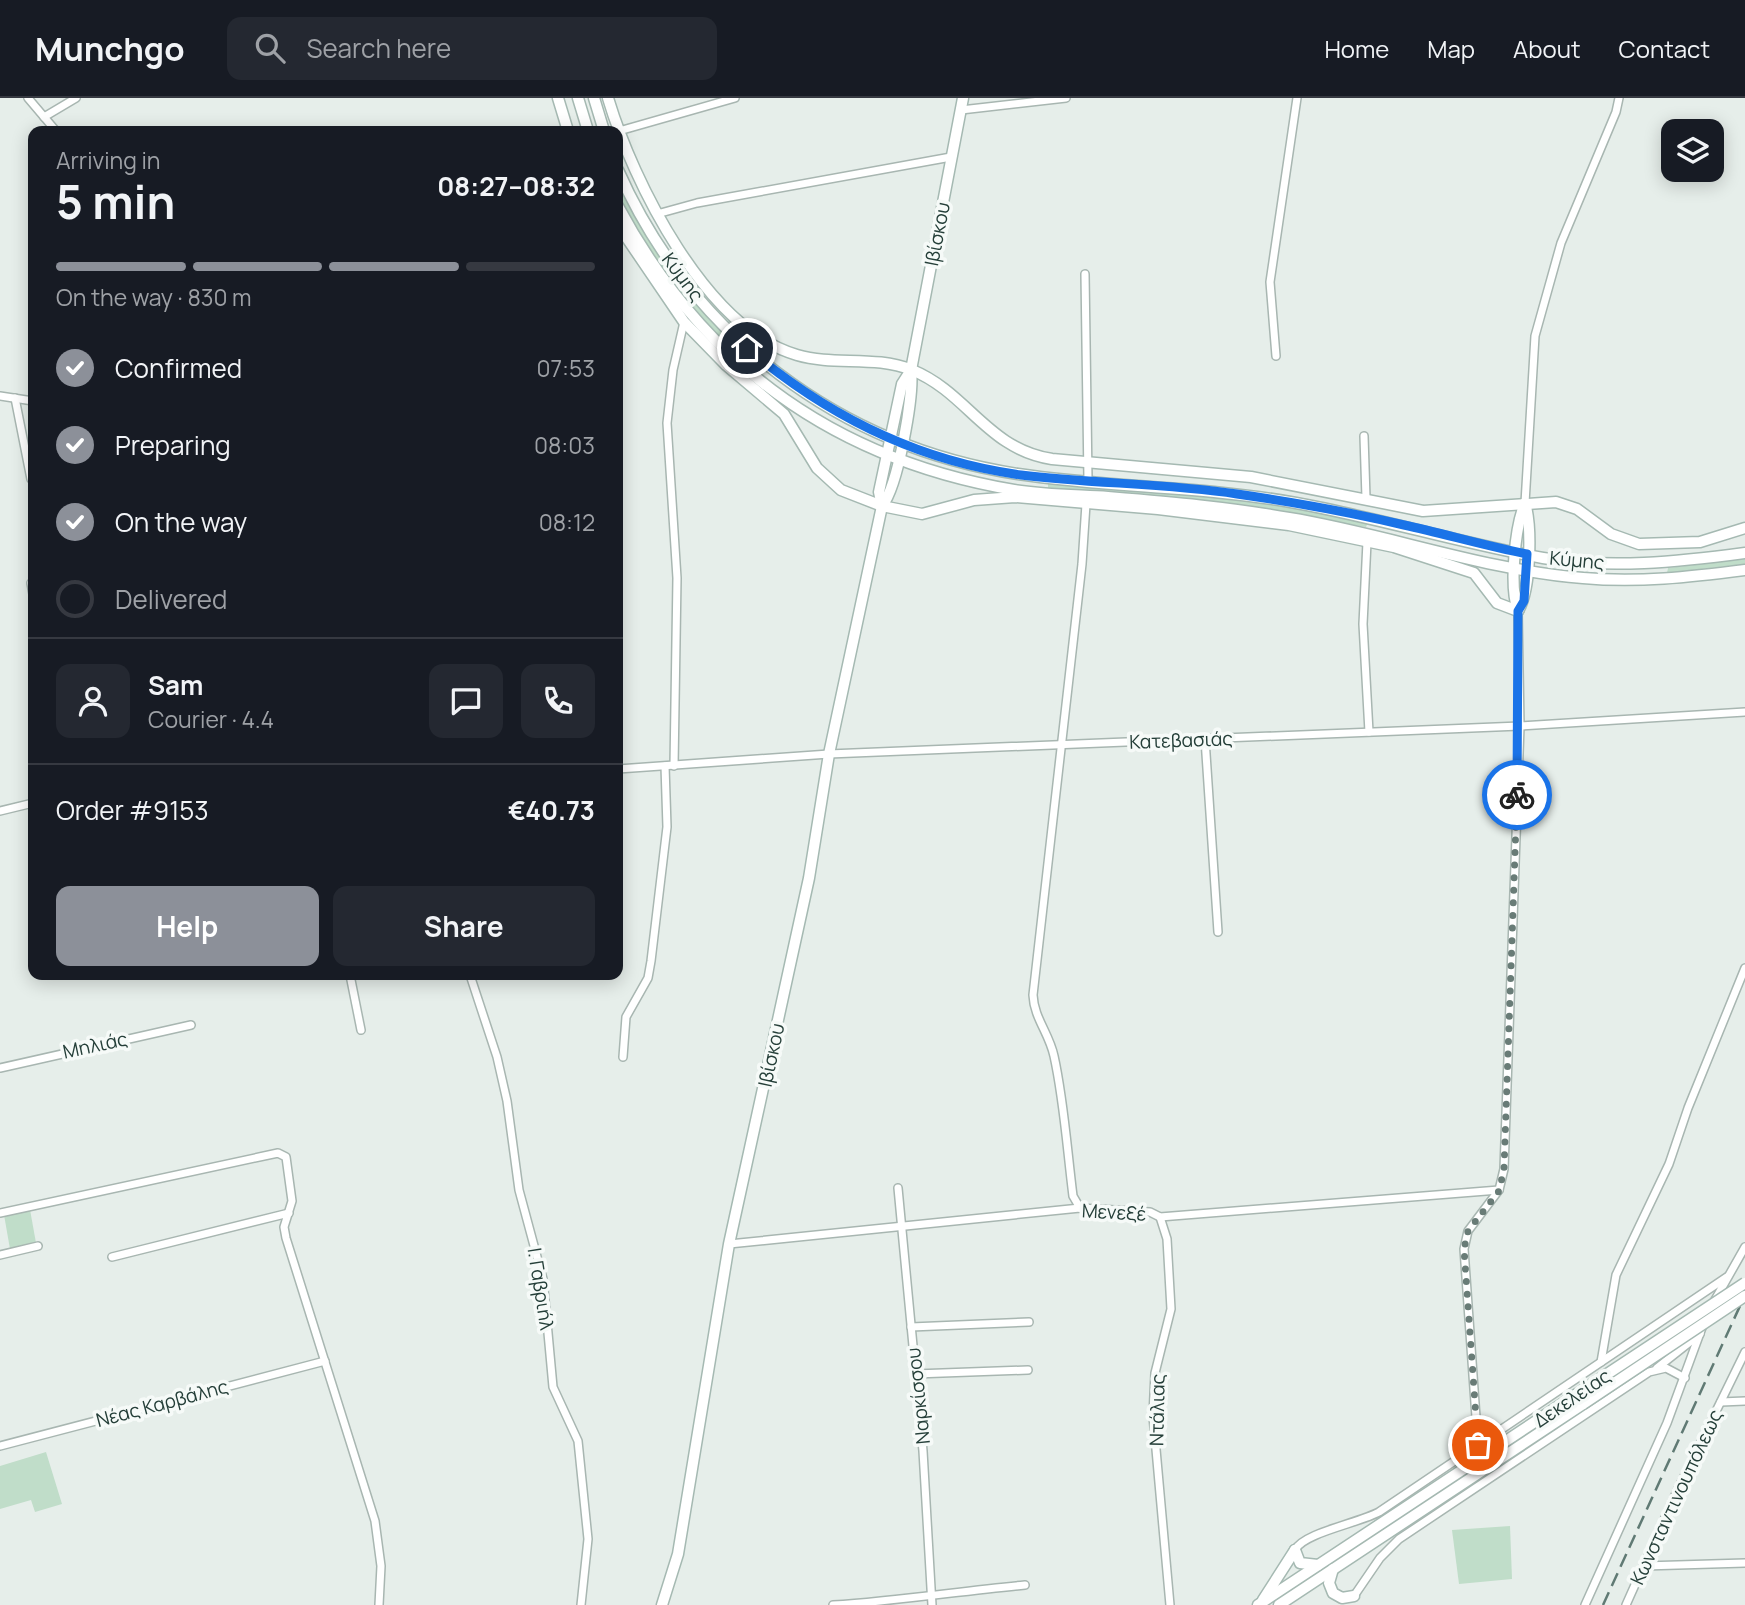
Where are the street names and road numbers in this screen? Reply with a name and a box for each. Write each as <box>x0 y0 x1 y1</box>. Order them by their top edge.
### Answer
street label: Ιβίσκου <box>918 200 956 268</box>
street label: Κύμης <box>656 247 710 307</box>
street label: Κύμης <box>1549 545 1605 575</box>
street label: Κατεβασιάς <box>1129 725 1233 755</box>
street label: Ιβίσκου <box>752 1021 790 1089</box>
street label: Μηλιάς <box>60 1025 130 1065</box>
street label: Μενεξέ <box>1081 1197 1147 1227</box>
street label: Ι. Γαβριήλ <box>522 1246 560 1332</box>
street label: Ναρκίσσου <box>900 1346 936 1446</box>
street label: Δεκελείας <box>1528 1363 1616 1433</box>
street label: Νέας Καρβάλης <box>93 1373 231 1433</box>
street label: Ντάλιας <box>1143 1374 1171 1446</box>
street label: Κωνσταντινουπόλεως <box>1624 1405 1728 1589</box>

